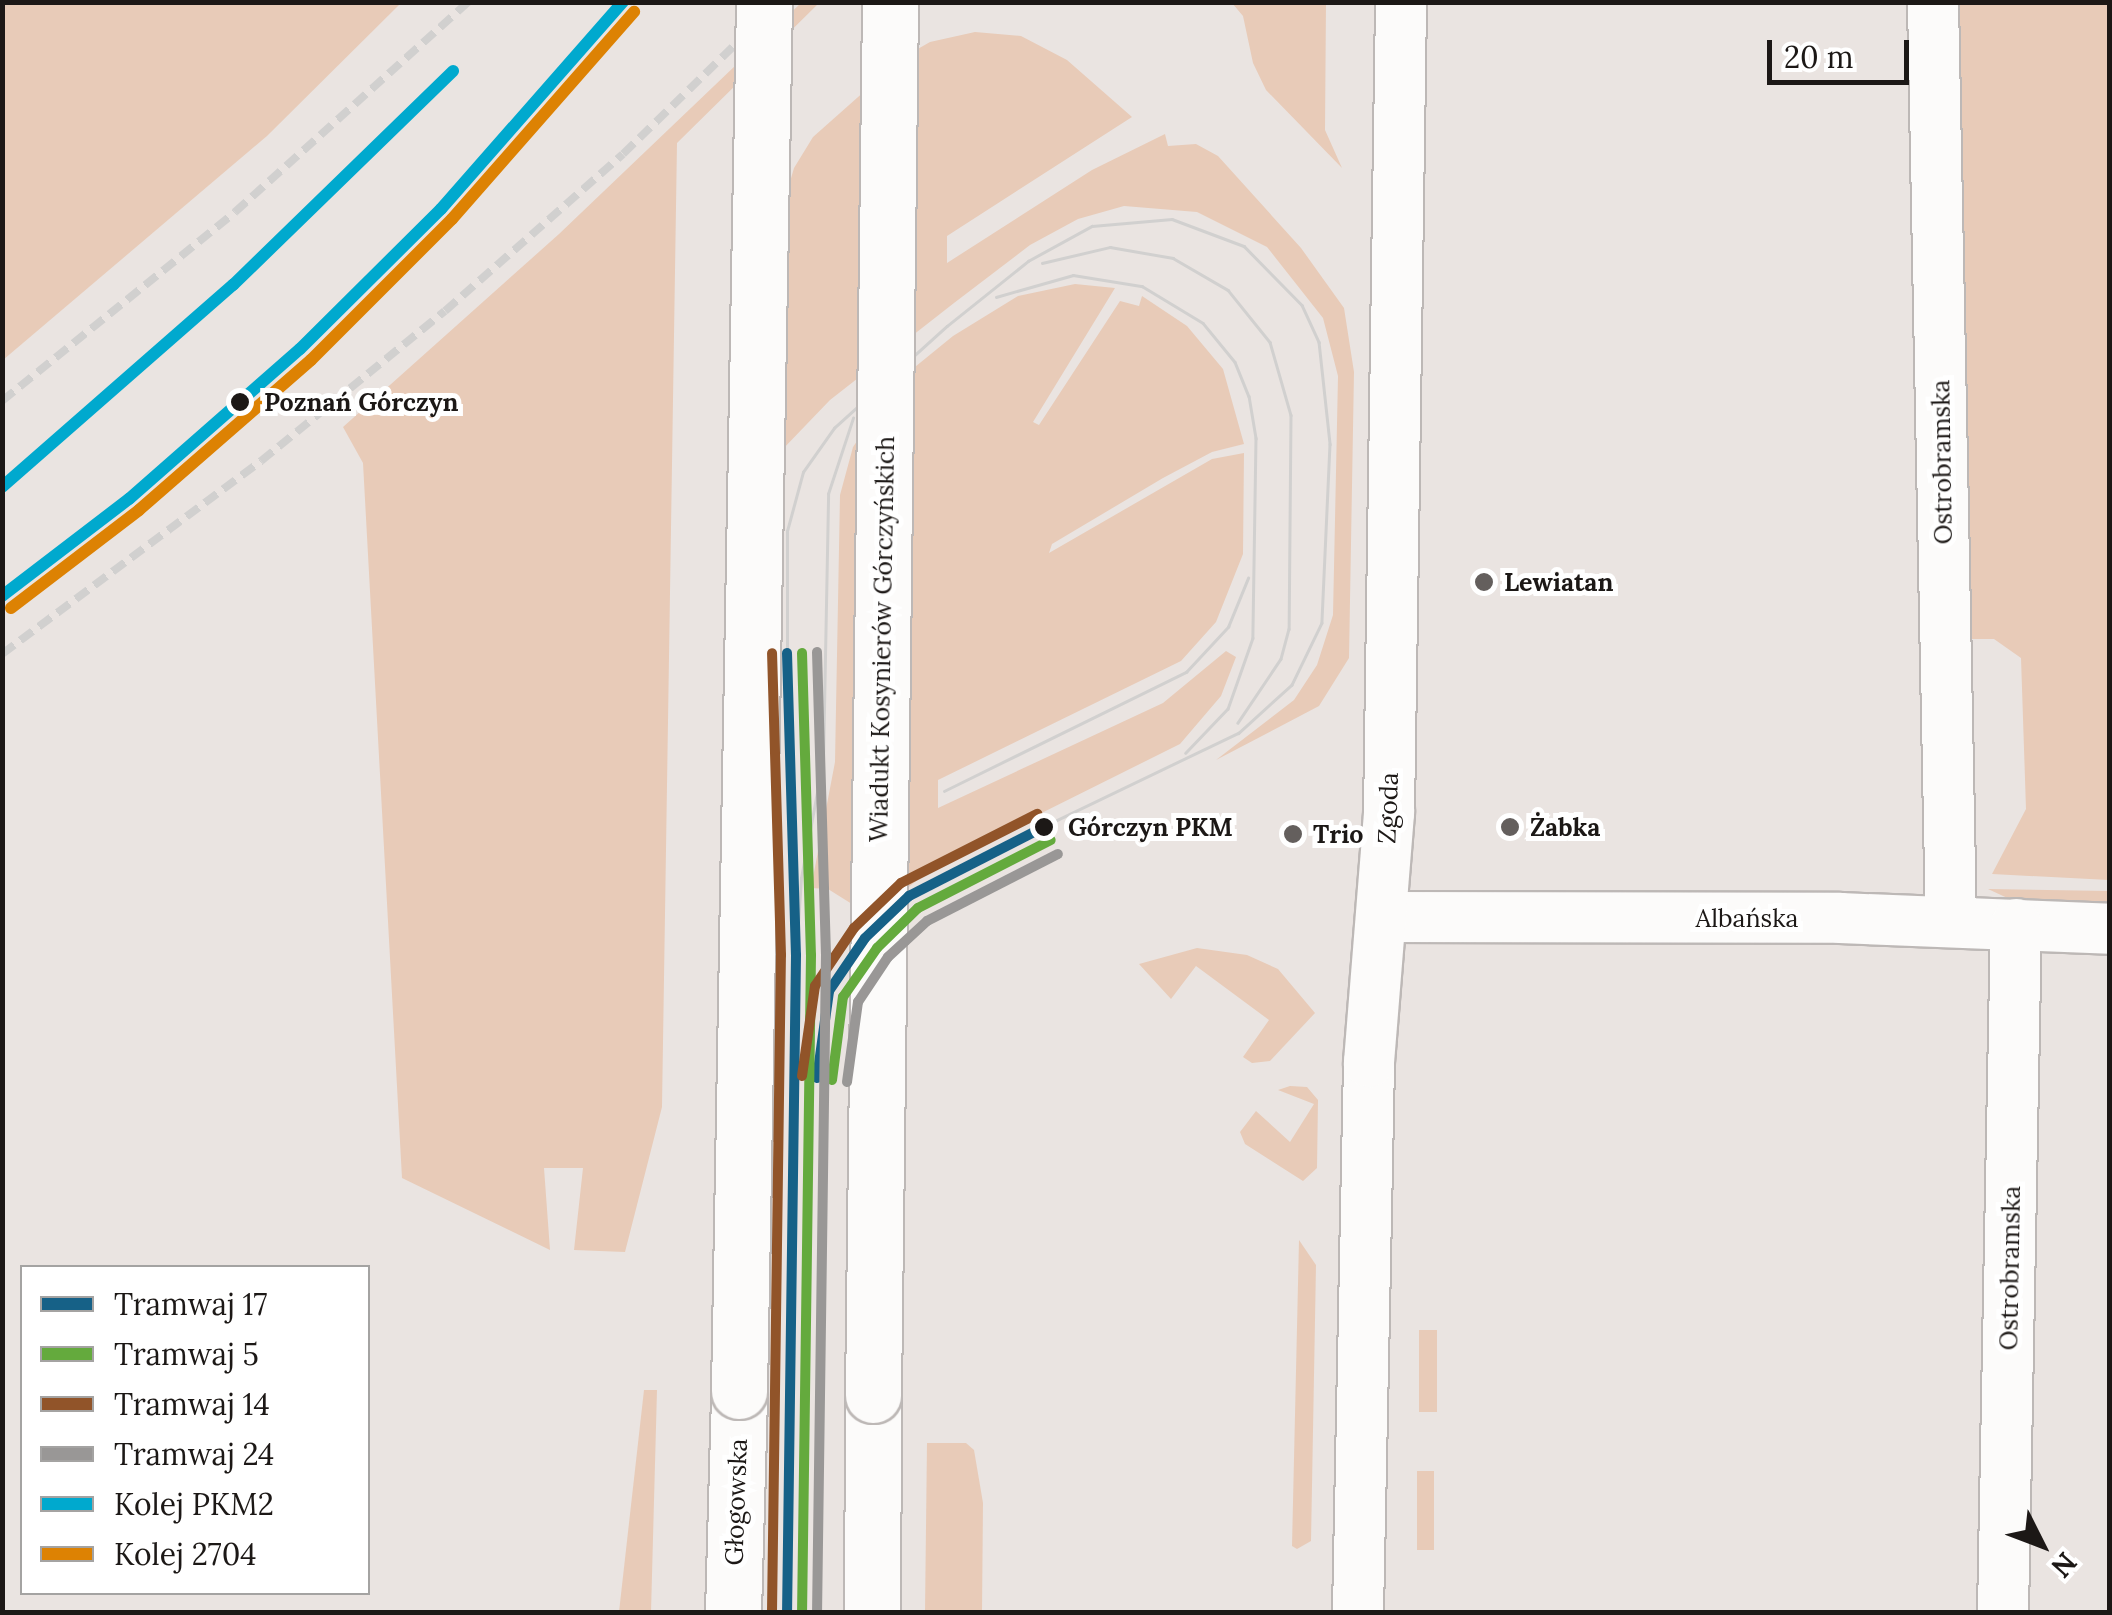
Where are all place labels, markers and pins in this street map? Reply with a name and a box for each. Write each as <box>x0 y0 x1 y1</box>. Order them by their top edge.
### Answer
marker: Poznań Górczyn <box>225 387 255 417</box>
place label: Poznań Górczyn <box>264 387 458 417</box>
place label: Lewiatan <box>1504 567 1613 597</box>
marker: Lewiatan <box>1473 571 1495 593</box>
marker: Górczyn PKM <box>1029 812 1059 842</box>
place label: Górczyn PKM <box>1068 812 1233 842</box>
place label: Żabka <box>1530 812 1600 842</box>
marker: Żabka <box>1499 816 1521 838</box>
place label: Trio <box>1313 819 1363 849</box>
marker: Trio <box>1282 823 1304 845</box>

